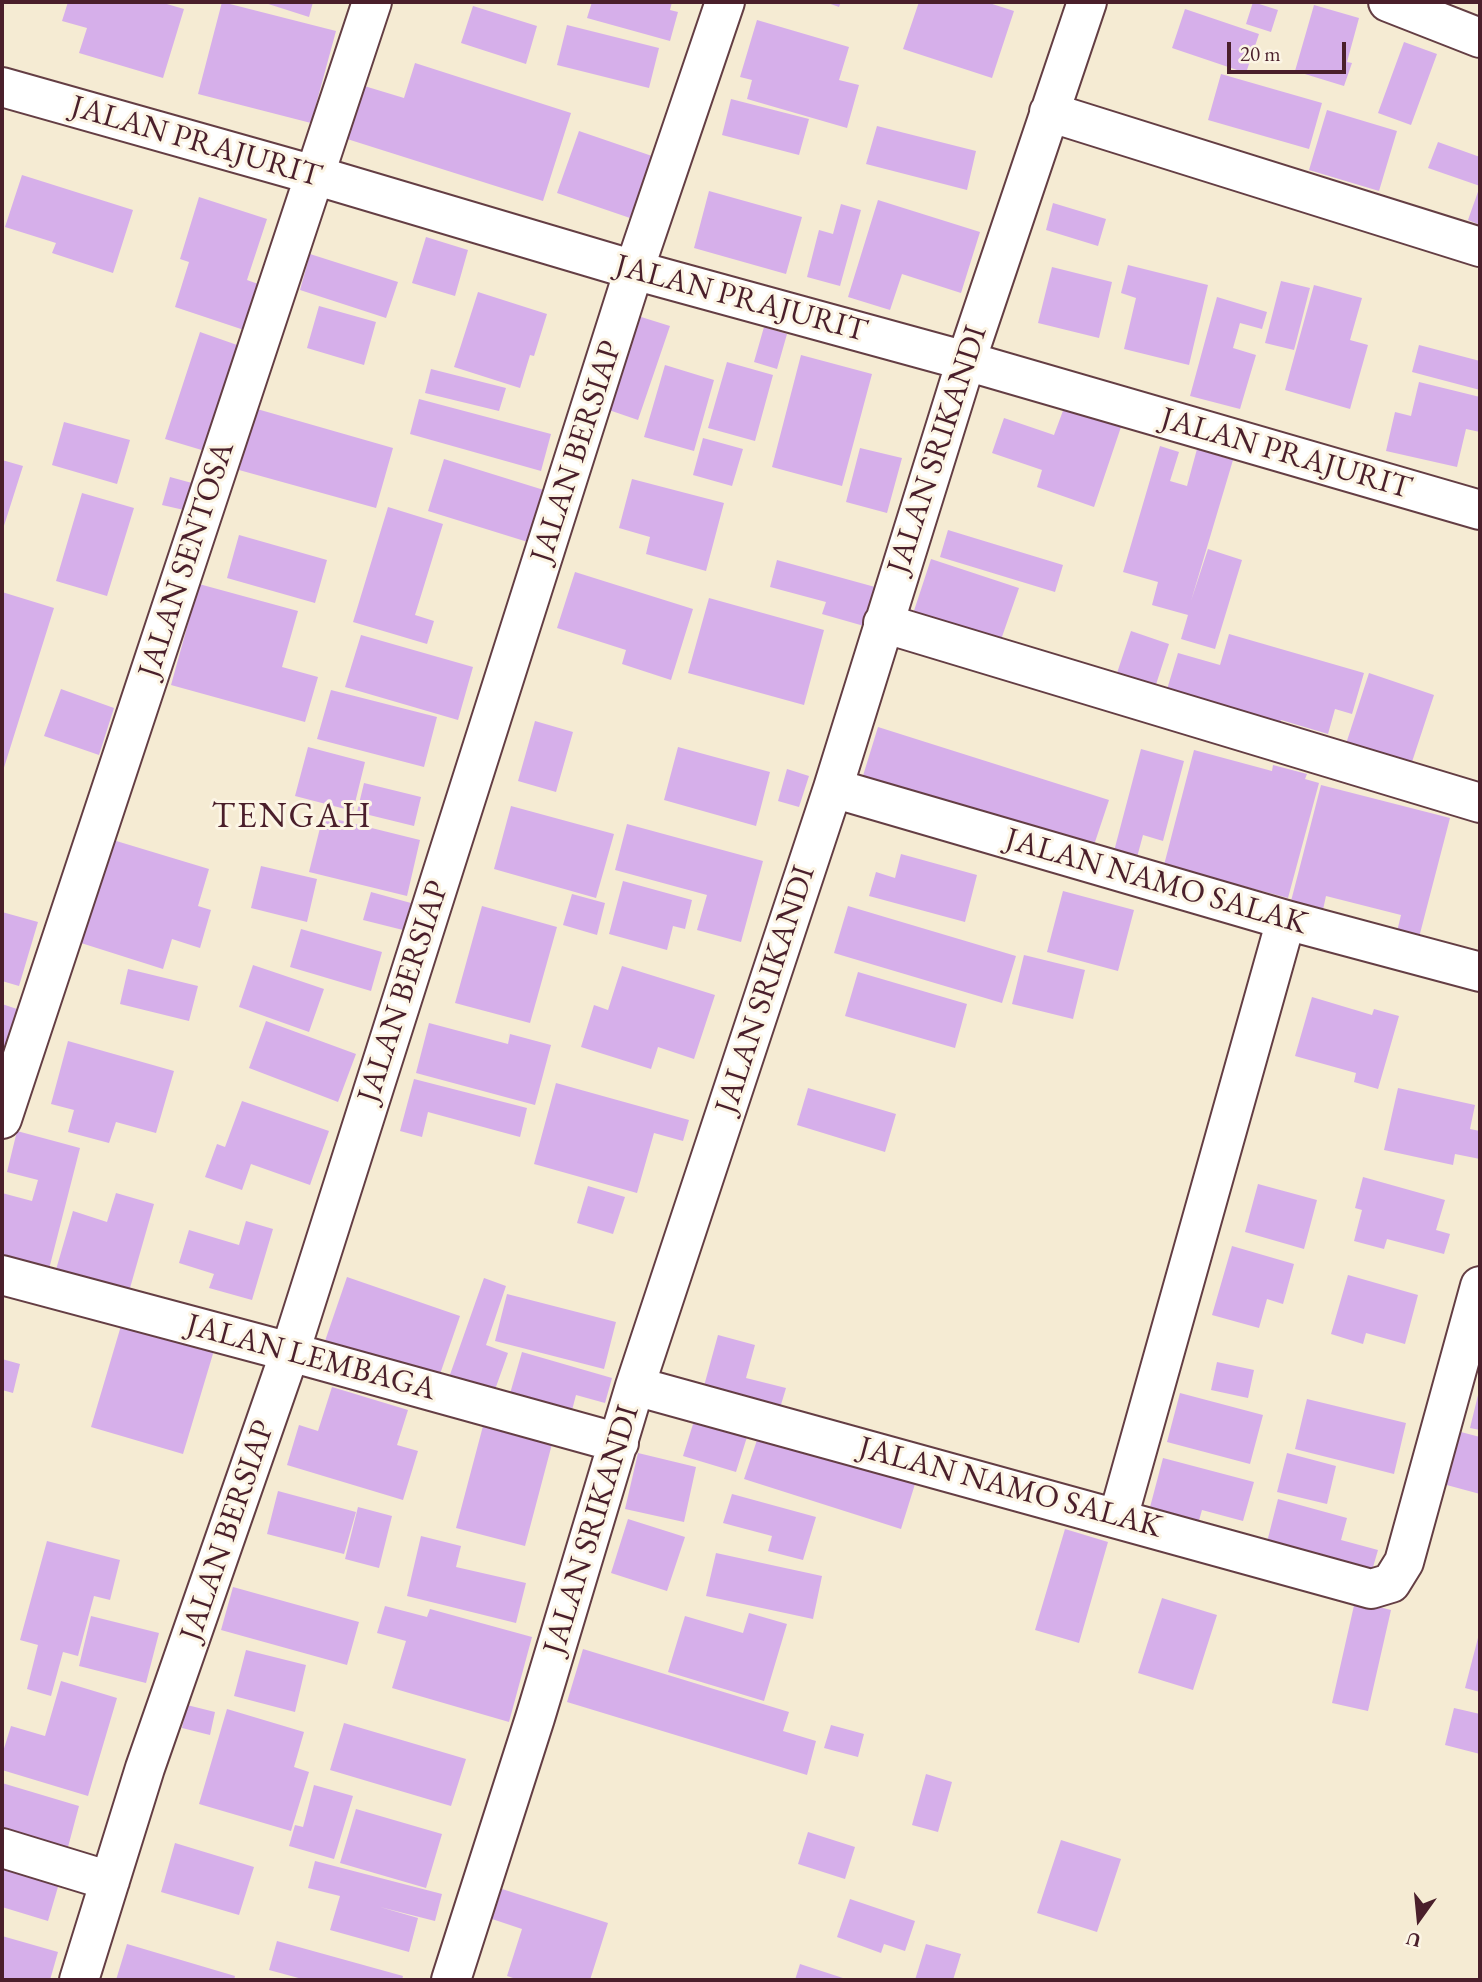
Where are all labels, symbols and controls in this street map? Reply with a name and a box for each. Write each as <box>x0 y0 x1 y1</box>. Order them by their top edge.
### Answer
scale bar <box>1230 28 1349 72</box>
text: 20 m <box>1240 40 1281 67</box>
street label: JALAN PRAJURIT <box>66 88 326 196</box>
street label: JALAN PRAJURIT <box>611 247 871 351</box>
street label: JALAN SRIKANDI <box>880 321 996 579</box>
street label: JALAN BERSIAP <box>523 336 631 568</box>
street label: JALAN PRAJURIT <box>1156 400 1416 508</box>
street label: JALAN SENTOSA <box>131 437 243 683</box>
district label: TENGAH <box>212 796 372 838</box>
street label: JALAN NAMO SALAK <box>1001 820 1311 944</box>
street label: JALAN SRIKANDI <box>708 861 824 1119</box>
street label: JALAN BERSIAP <box>350 876 458 1108</box>
street label: JALAN LEMBAGA <box>182 1306 440 1410</box>
street label: JALAN SRIKANDI <box>536 1401 648 1659</box>
street label: JALAN BERSIAP <box>172 1416 284 1646</box>
street label: JALAN NAMO SALAK <box>854 1429 1166 1547</box>
north arrow <box>1384 1884 1454 1954</box>
text: U <box>1403 1926 1424 1954</box>

